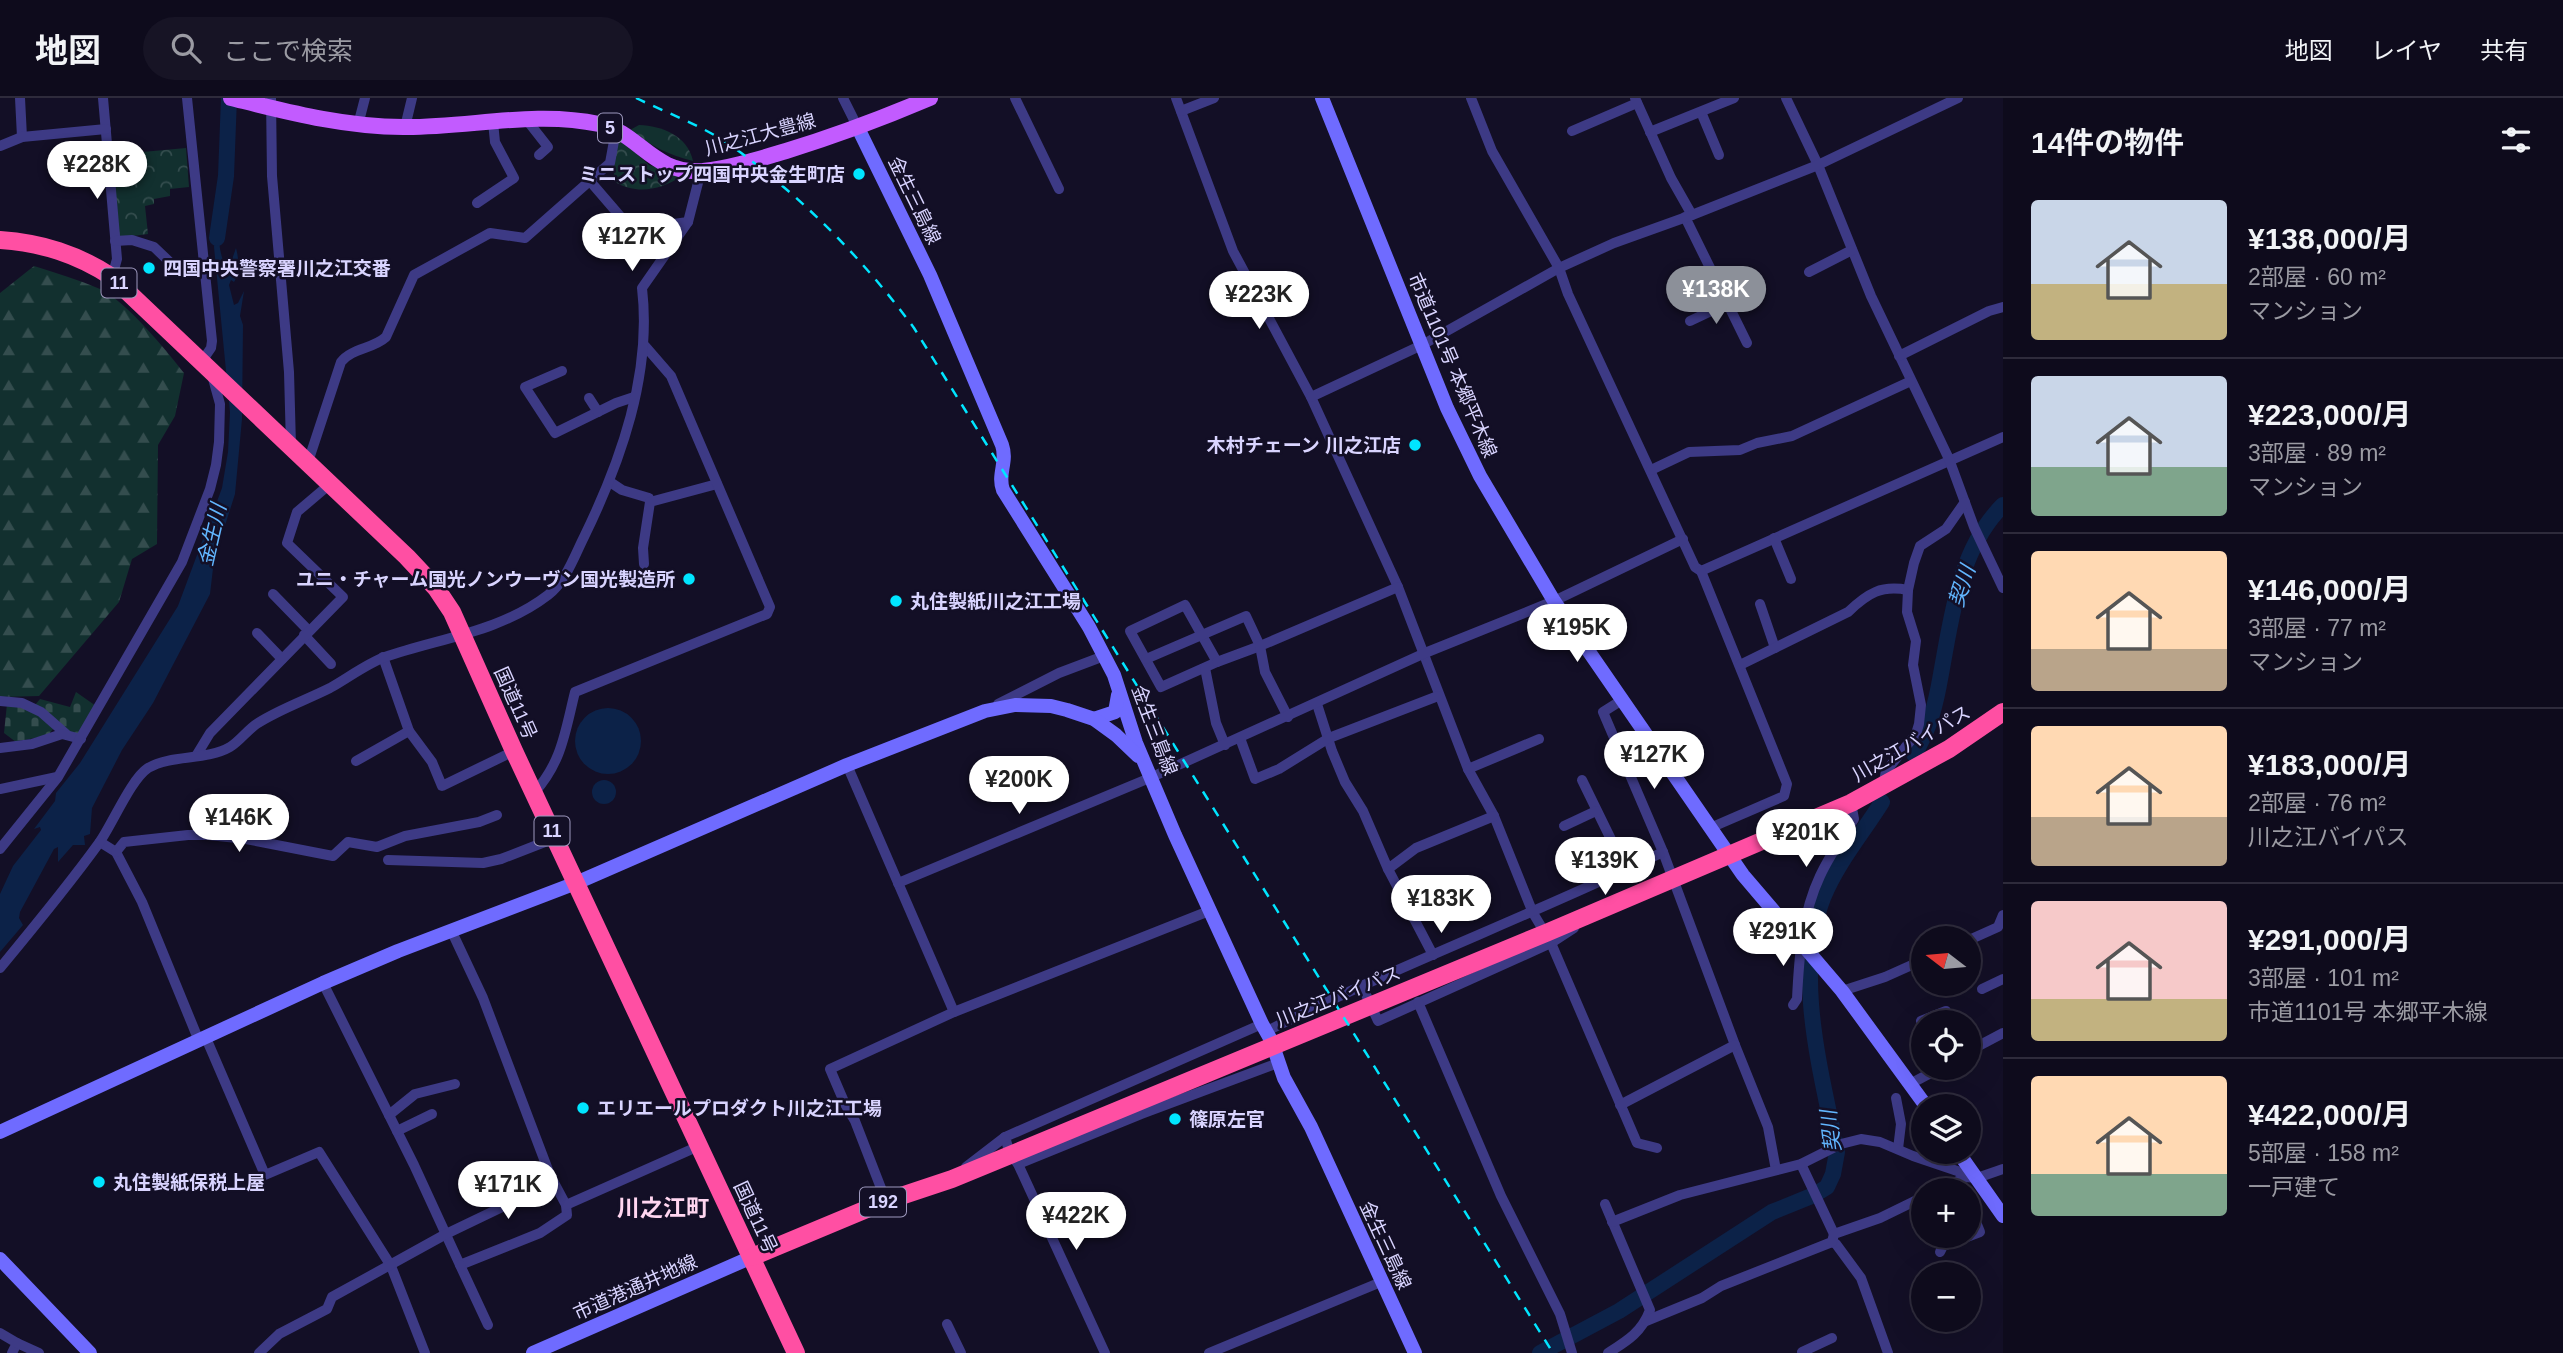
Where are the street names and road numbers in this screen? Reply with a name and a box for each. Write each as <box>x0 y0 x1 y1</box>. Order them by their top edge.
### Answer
street label: 川之江大豊線 <box>702 110 818 159</box>
road number: 5 <box>598 113 622 142</box>
street label: 金生三島線 <box>884 153 945 248</box>
road number: 11 <box>102 268 136 298</box>
street label: 市道1101号 本郷平木線 <box>1404 270 1501 460</box>
street label: 国道11号 <box>490 664 541 743</box>
street label: 金生三島線 <box>1128 682 1181 778</box>
street label: 川之江バイパス <box>1849 701 1974 786</box>
road number: 11 <box>534 816 570 846</box>
street label: 川之江バイパス <box>1273 962 1404 1031</box>
street label: 国道11号 <box>730 1178 781 1256</box>
road number: 192 <box>860 1188 906 1217</box>
street label: 金生三島線 <box>1356 1198 1415 1293</box>
street label: 市道港通井地線 <box>570 1251 700 1324</box>

